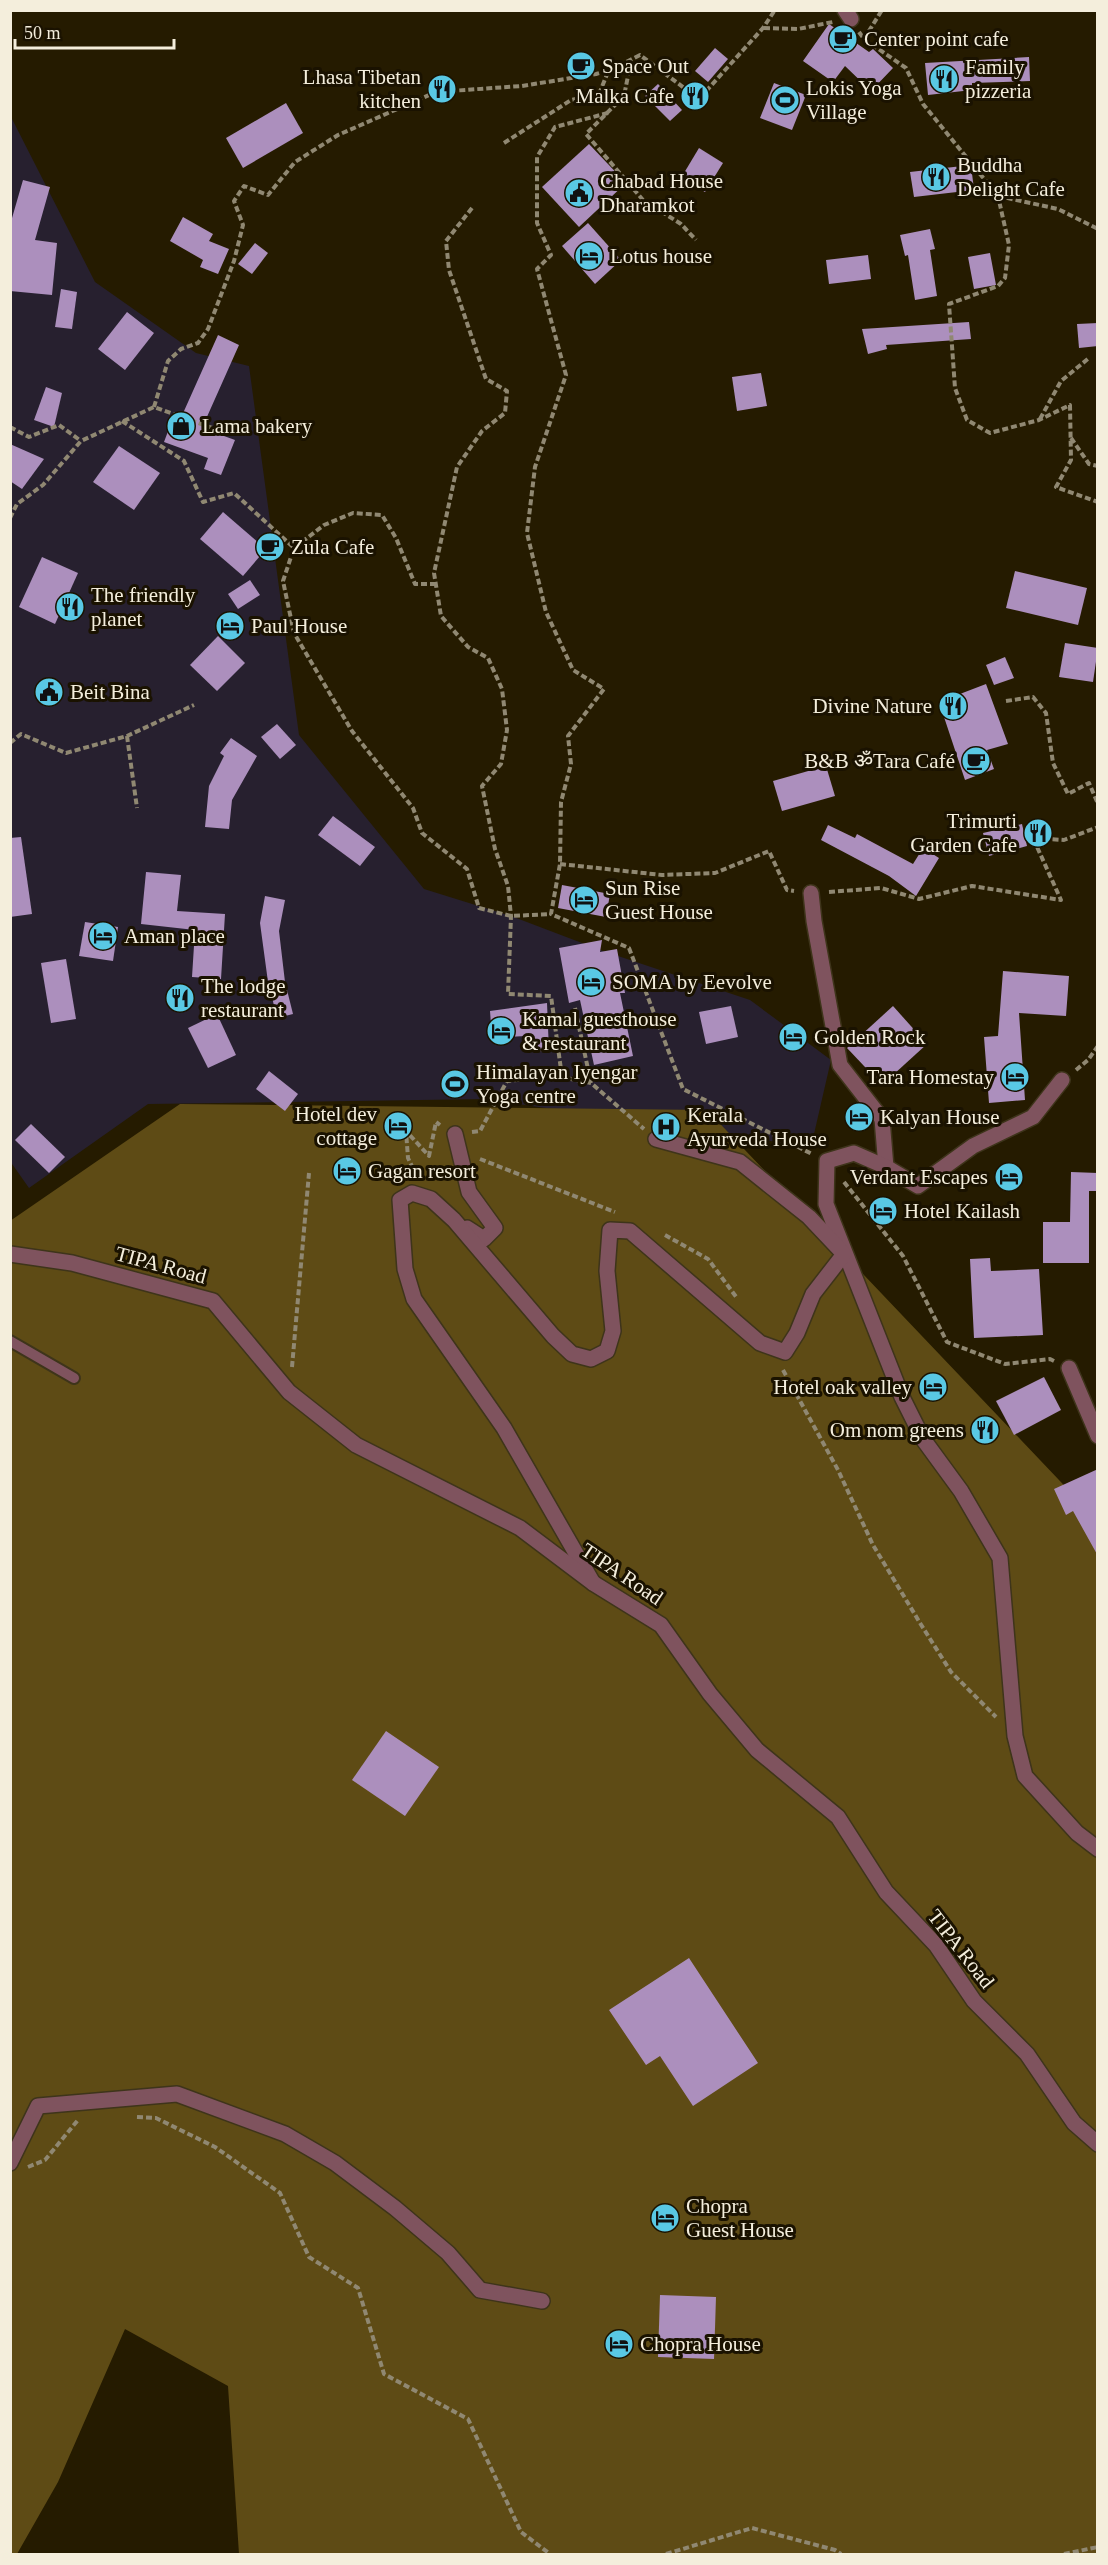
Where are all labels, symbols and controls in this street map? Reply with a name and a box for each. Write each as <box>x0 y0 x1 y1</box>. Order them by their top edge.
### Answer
scale bar <box>15 12 174 50</box>
text: 50 m <box>24 23 61 43</box>
cafe icon: Center point cafe <box>827 23 859 55</box>
place label: Center point cafe <box>864 27 1009 51</box>
cafe icon: Space Out <box>565 50 597 82</box>
place label: Space Out <box>602 54 689 78</box>
place label: Family pizzeria <box>965 55 1032 103</box>
restaurant icon: Family pizzeria <box>928 63 960 95</box>
place label: Lhasa Tibetan kitchen <box>303 65 421 113</box>
restaurant icon: Lhasa Tibetan kitchen <box>426 73 458 105</box>
place label: Lokis Yoga Village <box>806 76 902 124</box>
restaurant icon: Malka Cafe <box>679 80 711 112</box>
place label: Malka Cafe <box>575 84 674 108</box>
sports icon: Lokis Yoga Village <box>769 84 801 116</box>
place label: Buddha Delight Cafe <box>957 153 1065 201</box>
restaurant icon: Buddha Delight Cafe <box>920 161 952 193</box>
place label: Chabad House Dharamkot <box>600 169 723 217</box>
public building icon: Chabad House Dharamkot <box>563 177 595 209</box>
hotel icon: Lotus house <box>573 240 605 272</box>
place label: Lotus house <box>610 244 712 268</box>
shop icon: Lama bakery <box>165 410 197 442</box>
place label: Lama bakery <box>202 414 313 438</box>
cafe icon: Zula Cafe <box>254 531 286 563</box>
place label: Zula Cafe <box>291 535 374 559</box>
place label: The friendly planet <box>91 583 196 631</box>
restaurant icon: The friendly planet <box>54 591 86 623</box>
hotel icon: Paul House <box>214 610 246 642</box>
place label: Paul House <box>251 614 347 638</box>
public building icon: Beit Bina <box>33 676 65 708</box>
place label: Beit Bina <box>70 680 151 704</box>
restaurant icon: Divine Nature <box>937 690 969 722</box>
place label: Divine Nature <box>812 694 932 718</box>
cafe icon: B&B ॐTara Café <box>960 745 992 777</box>
place label: B&B ॐTara Café <box>804 749 955 773</box>
place label: Trimurti Garden Cafe <box>910 809 1017 857</box>
restaurant icon: Trimurti Garden Cafe <box>1022 817 1054 849</box>
place label: Sun Rise Guest House <box>605 876 713 924</box>
hotel icon: Sun Rise Guest House <box>568 884 600 916</box>
hotel icon: Aman place <box>87 920 119 952</box>
place label: Aman place <box>124 924 225 948</box>
hotel icon: SOMA by Eevolve <box>575 966 607 998</box>
place label: SOMA by Eevolve <box>612 970 772 994</box>
place label: The lodge restaurant <box>201 974 286 1022</box>
restaurant icon: The lodge restaurant <box>164 982 196 1014</box>
place label: Kamal guesthouse & restaurant <box>522 1007 677 1055</box>
hotel icon: Kamal guesthouse & restaurant <box>485 1015 517 1047</box>
hotel icon: Golden Rock <box>777 1021 809 1053</box>
place label: Golden Rock <box>814 1025 926 1049</box>
place label: Himalayan Iyengar Yoga centre <box>476 1060 638 1108</box>
hotel icon: Tara Homestay <box>999 1061 1031 1093</box>
place label: Tara Homestay <box>867 1065 994 1089</box>
sports icon: Himalayan Iyengar Yoga centre <box>439 1068 471 1100</box>
hotel icon: Kalyan House <box>843 1101 875 1133</box>
place label: Hotel dev cottage <box>295 1102 377 1150</box>
place label: Kerala Ayurveda House <box>687 1103 827 1151</box>
place label: Kalyan House <box>880 1105 1000 1129</box>
hotel icon: Hotel dev cottage <box>382 1110 414 1142</box>
hospital icon: Kerala Ayurveda House <box>650 1111 682 1143</box>
hotel icon: Gagan resort <box>331 1155 363 1187</box>
place label: Gagan resort <box>368 1159 476 1183</box>
hotel icon: Verdant Escapes <box>993 1161 1025 1193</box>
place label: Verdant Escapes <box>850 1165 988 1189</box>
hotel icon: Hotel Kailash <box>867 1195 899 1227</box>
place label: Hotel Kailash <box>904 1199 1021 1223</box>
street label: TIPA Road <box>113 1241 210 1289</box>
hotel icon: Hotel oak valley <box>917 1371 949 1403</box>
place label: Hotel oak valley <box>773 1375 912 1399</box>
restaurant icon: Om nom greens <box>969 1414 1001 1446</box>
place label: Om nom greens <box>830 1418 964 1442</box>
street label: TIPA Road <box>577 1538 668 1610</box>
street label: TIPA Road <box>923 1905 999 1993</box>
place label: Chopra Guest House <box>686 2194 794 2242</box>
hotel icon: Chopra Guest House <box>649 2202 681 2234</box>
hotel icon: Chopra House <box>603 2328 635 2360</box>
place label: Chopra House <box>640 2332 761 2356</box>

